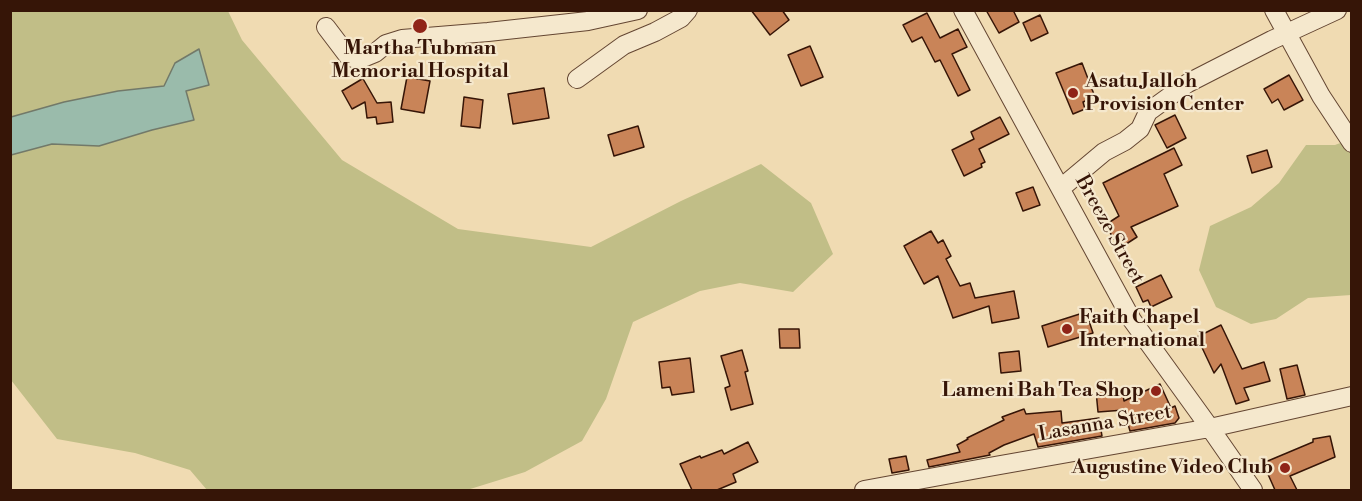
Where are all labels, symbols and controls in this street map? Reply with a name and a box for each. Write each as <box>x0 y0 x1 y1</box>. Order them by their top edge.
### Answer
marker: Martha Tubman Memorial Hospital <box>411 17 429 35</box>
place label: Martha Tubman Memorial Hospital <box>331 37 509 84</box>
place label: Asatu Jalloh Provision Center <box>1085 70 1244 117</box>
marker: Asatu Jalloh Provision Center <box>1066 86 1080 100</box>
street label: Breeze Street <box>1069 171 1149 289</box>
place label: Faith Chapel International <box>1079 306 1205 353</box>
marker: Faith Chapel International <box>1060 322 1074 336</box>
place label: Lameni Bah Tea Shop <box>942 379 1144 403</box>
marker: Lameni Bah Tea Shop <box>1149 384 1163 398</box>
street label: Lasanna Street <box>1037 400 1173 448</box>
place label: Augustine Video Club <box>1071 456 1273 480</box>
marker: Augustine Video Club <box>1278 461 1292 475</box>

